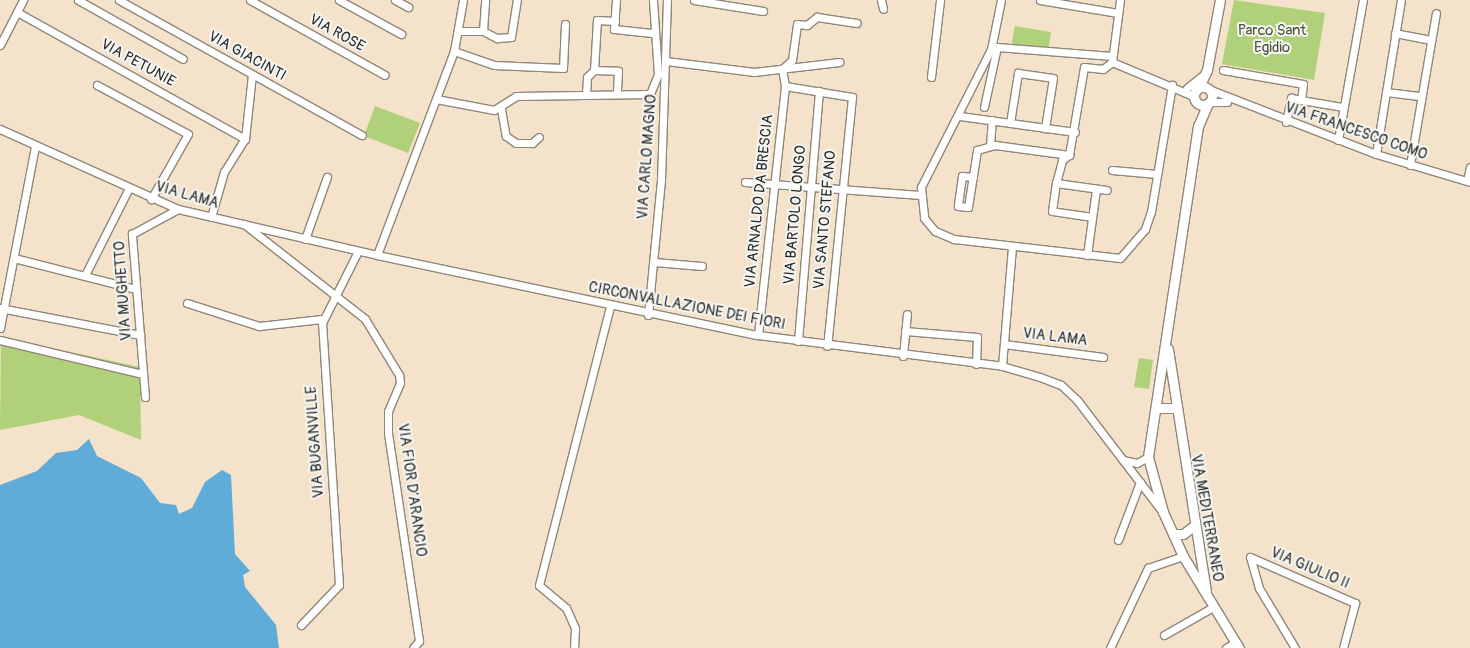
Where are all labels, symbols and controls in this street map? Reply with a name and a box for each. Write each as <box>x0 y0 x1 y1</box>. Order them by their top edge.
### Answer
street label: VIA ROSE <box>306 10 368 56</box>
park label: Parco Sant Egidio <box>1238 21 1306 56</box>
street label: VIA GIACINTI <box>205 27 289 85</box>
street label: VIA PETUNIE <box>97 35 179 91</box>
street label: VIA CARLO MAGNO <box>634 94 660 220</box>
street label: VIA FRANCESCO COMO <box>1282 98 1430 164</box>
street label: VIA ARNALDO DA BRESCIA <box>741 113 777 289</box>
street label: VIA BARTOLO LONGO <box>780 145 810 285</box>
street label: VIA SANTO STEFANO <box>810 150 840 290</box>
street label: VIA LAMA <box>153 177 221 213</box>
street label: VIA MUGHETTO <box>111 240 135 342</box>
street label: CIRCONVALLAZIONE DEI FIORI <box>587 278 787 334</box>
street label: VIA LAMA <box>1022 324 1088 350</box>
street label: VIA BUGANVILLE <box>302 385 328 499</box>
street label: VIA FIOR D'ARANCIO <box>394 422 430 558</box>
street label: VIA MEDITERRANEO <box>1187 453 1227 583</box>
street label: VIA GIULIO II <box>1268 543 1352 593</box>

